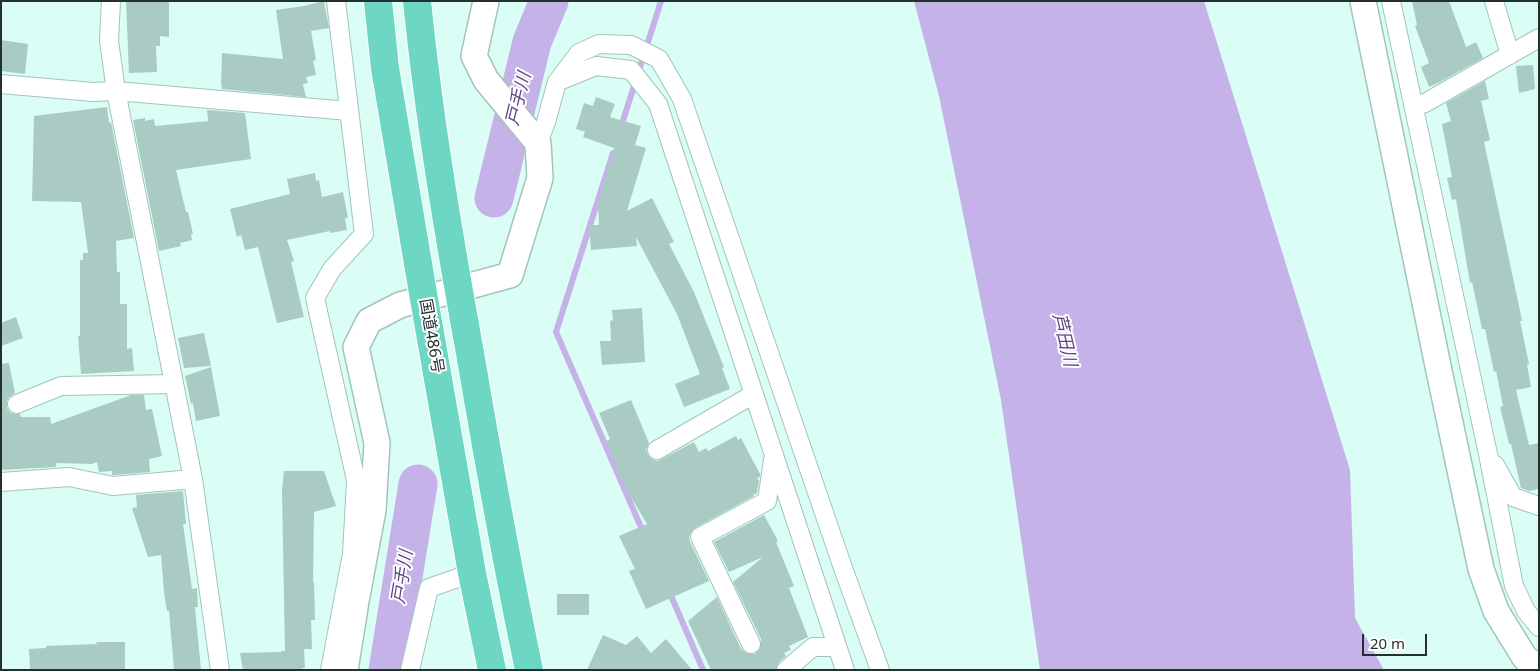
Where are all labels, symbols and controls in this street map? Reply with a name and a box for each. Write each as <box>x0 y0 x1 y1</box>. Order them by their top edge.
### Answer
water label: 戸手川 <box>502 70 536 128</box>
street label: 国道486号 <box>415 297 447 375</box>
water label: 芦田川 <box>1047 311 1081 369</box>
water label: 戸手川 <box>388 549 418 605</box>
scale bar <box>1365 624 1430 656</box>
text: 20 m <box>1370 633 1405 653</box>

